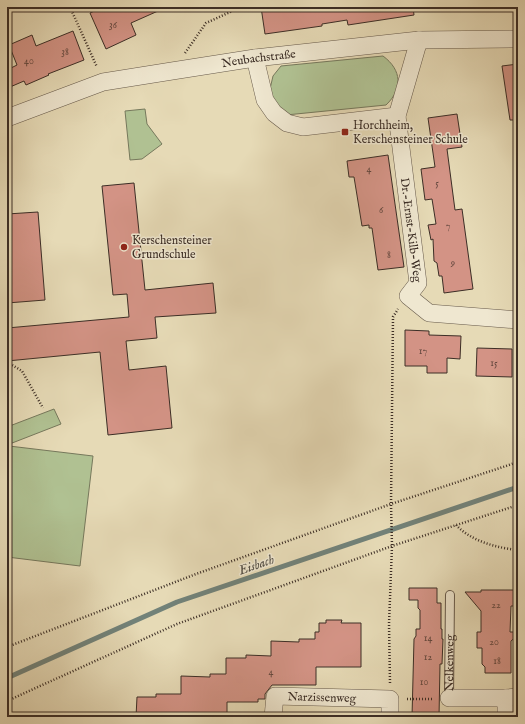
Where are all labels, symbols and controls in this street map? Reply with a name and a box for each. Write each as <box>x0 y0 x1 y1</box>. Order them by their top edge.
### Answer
house number: 36 <box>109 19 118 32</box>
house number: 38 <box>61 46 69 59</box>
street label: Neubachstraße <box>221 47 297 71</box>
house number: 40 <box>24 55 34 68</box>
place label: Horchheim, Kerschensteiner Schule <box>353 118 468 147</box>
marker: Horchheim, Kerschensteiner Schule <box>340 127 350 137</box>
house number: 4 <box>367 163 372 176</box>
street label: Dr.-Ernst-Kilb-Weg <box>397 177 425 284</box>
house number: 5 <box>435 177 439 190</box>
house number: 6 <box>379 204 384 217</box>
house number: 7 <box>446 220 451 233</box>
place label: Kerschensteiner Grundschule <box>132 233 212 262</box>
marker: Kerschensteiner Grundschule <box>119 242 129 252</box>
house number: 8 <box>387 249 391 262</box>
house number: 9 <box>450 257 455 270</box>
house number: 17 <box>419 345 428 358</box>
house number: 15 <box>490 357 498 370</box>
water label: Eisbach <box>236 551 277 580</box>
house number: 22 <box>491 599 501 612</box>
house number: 14 <box>424 632 432 645</box>
street label: Nelkenweg <box>442 634 458 692</box>
house number: 20 <box>489 636 499 649</box>
house number: 12 <box>424 651 433 664</box>
house number: 18 <box>493 655 501 668</box>
house number: 4 <box>269 666 274 679</box>
house number: 10 <box>420 676 428 689</box>
street label: Narzissenweg <box>287 689 357 706</box>

